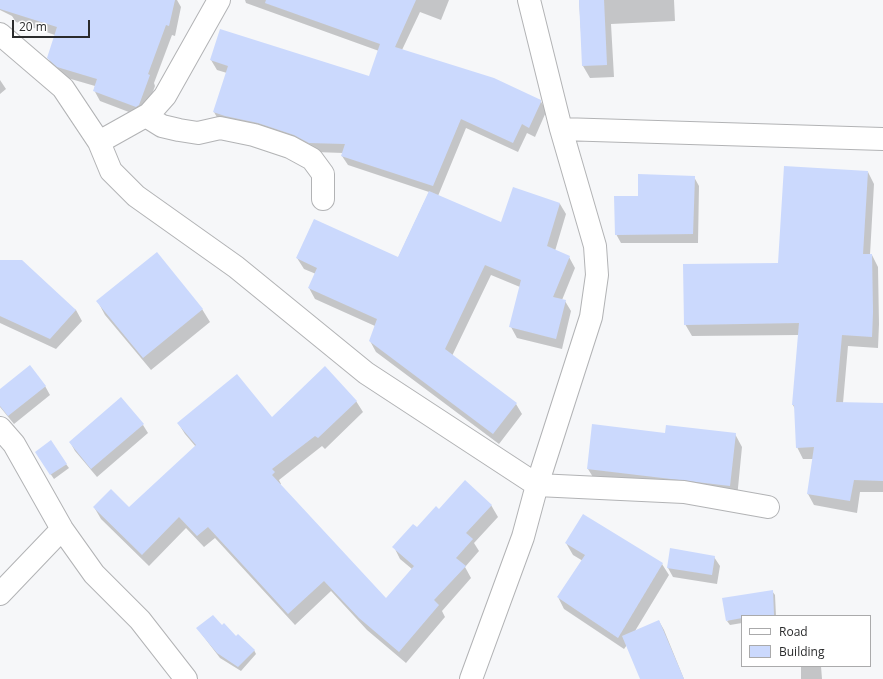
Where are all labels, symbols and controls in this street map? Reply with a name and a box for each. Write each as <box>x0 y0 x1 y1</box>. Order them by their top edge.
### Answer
scale bar <box>14 12 92 38</box>
text: 20 m <box>19 18 47 35</box>
legend <box>741 615 871 667</box>
text: Road <box>779 623 808 640</box>
text: Building <box>779 643 824 660</box>

